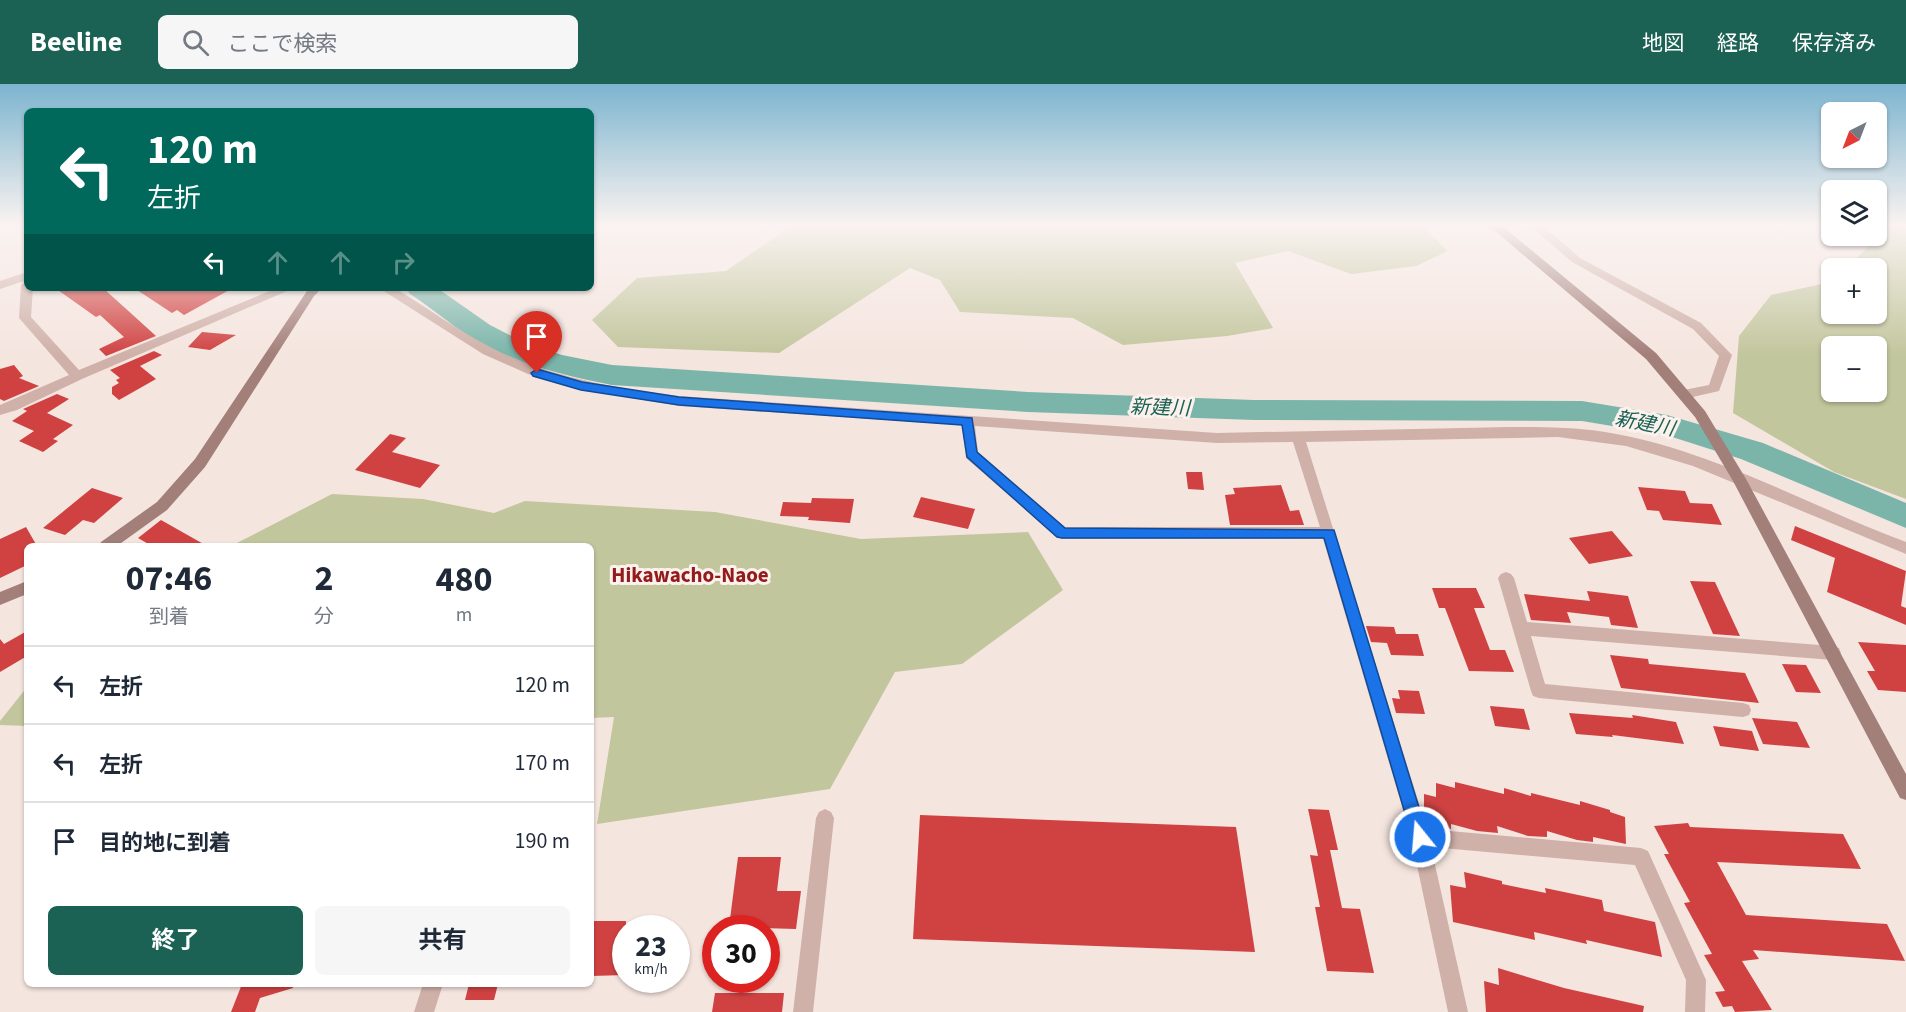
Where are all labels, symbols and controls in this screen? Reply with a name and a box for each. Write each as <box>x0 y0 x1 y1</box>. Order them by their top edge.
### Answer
search box <box>158 15 578 69</box>
text: Beeline <box>30 22 122 62</box>
icon: search <box>179 26 212 59</box>
text: ここで検索 <box>227 28 337 60</box>
text: 地図 <box>1642 28 1684 58</box>
text: 経路 <box>1717 28 1759 58</box>
text: 保存済み <box>1792 28 1876 58</box>
north arrow <box>1821 102 1887 168</box>
map controls <box>1821 102 1887 402</box>
text: 120 m <box>147 120 258 180</box>
icon: left <box>48 132 126 210</box>
text: 左折 <box>147 179 201 218</box>
button: layers <box>1821 180 1887 246</box>
icon: left <box>198 246 231 279</box>
icon: ahead <box>261 246 294 279</box>
icon: ahead <box>324 246 357 279</box>
icon: right <box>387 246 420 279</box>
button: + <box>1821 258 1887 324</box>
pin <box>511 311 562 373</box>
icon: arrive <box>520 320 553 353</box>
button: − <box>1821 336 1887 402</box>
water label: 新建川 <box>1129 393 1192 423</box>
water label: 新建川 <box>1613 405 1679 444</box>
text: 07:46 <box>126 553 212 604</box>
text: 2 <box>314 553 333 604</box>
text: 480 <box>435 554 492 605</box>
district label: Hikawacho-Naoe <box>611 560 769 590</box>
text: m <box>456 601 472 629</box>
text: 到着 <box>149 603 189 631</box>
text: 分 <box>314 603 334 631</box>
icon: left <box>48 669 81 702</box>
text: 120 m <box>515 669 570 701</box>
text: 左折 <box>99 671 143 703</box>
icon: left <box>48 747 81 780</box>
text: 170 m <box>515 747 570 779</box>
text: 左折 <box>99 749 143 781</box>
position arrow <box>1388 805 1452 869</box>
icon: arrive <box>48 825 81 858</box>
text: 190 m <box>515 825 570 857</box>
text: 目的地に到着 <box>99 827 231 859</box>
button: 終了 <box>48 906 303 975</box>
button: 共有 <box>315 906 570 975</box>
speed limit sign: 30 <box>702 915 780 993</box>
text: 23 <box>635 925 667 968</box>
text: km/h <box>634 959 668 980</box>

